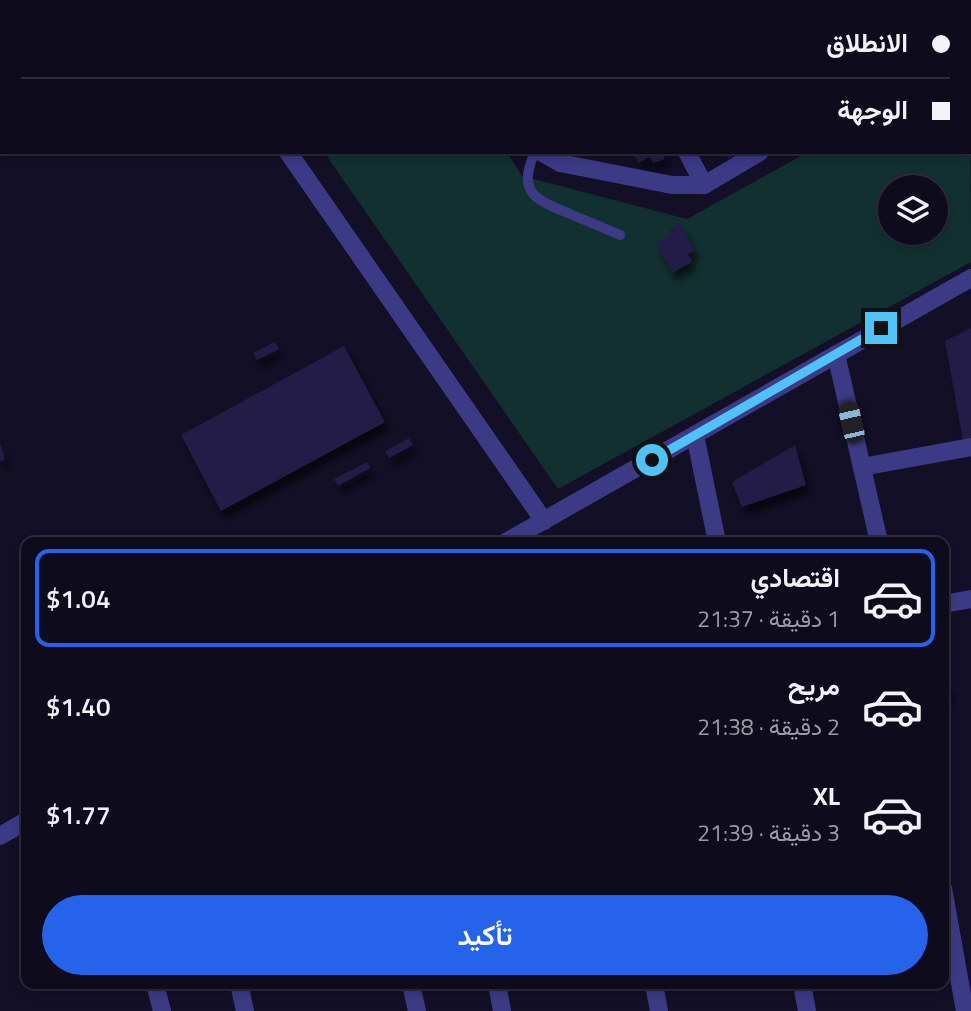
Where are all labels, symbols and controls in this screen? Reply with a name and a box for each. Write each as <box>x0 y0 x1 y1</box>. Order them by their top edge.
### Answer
text: الانطلاق <box>826 23 908 62</box>
text: الوجهة <box>837 90 908 129</box>
map controls <box>878 175 948 245</box>
button: layers <box>878 175 948 245</box>
route end <box>865 312 897 344</box>
car <box>837 399 866 445</box>
route start <box>636 444 668 476</box>
text: اقتصادي <box>751 558 840 597</box>
icon: car <box>861 567 924 630</box>
text: $1.04 <box>46 579 110 618</box>
text: 1 دقيقة · 21:37 <box>697 601 840 636</box>
text: مريح <box>788 666 840 705</box>
icon: car <box>861 675 924 738</box>
text: $1.40 <box>46 687 110 726</box>
text: 2 دقيقة · 21:38 <box>697 709 840 744</box>
text: XL <box>813 776 840 815</box>
icon: car <box>861 783 924 846</box>
text: $1.77 <box>46 795 110 834</box>
text: 3 دقيقة · 21:39 <box>697 815 840 850</box>
button: تأكيد <box>42 895 928 975</box>

